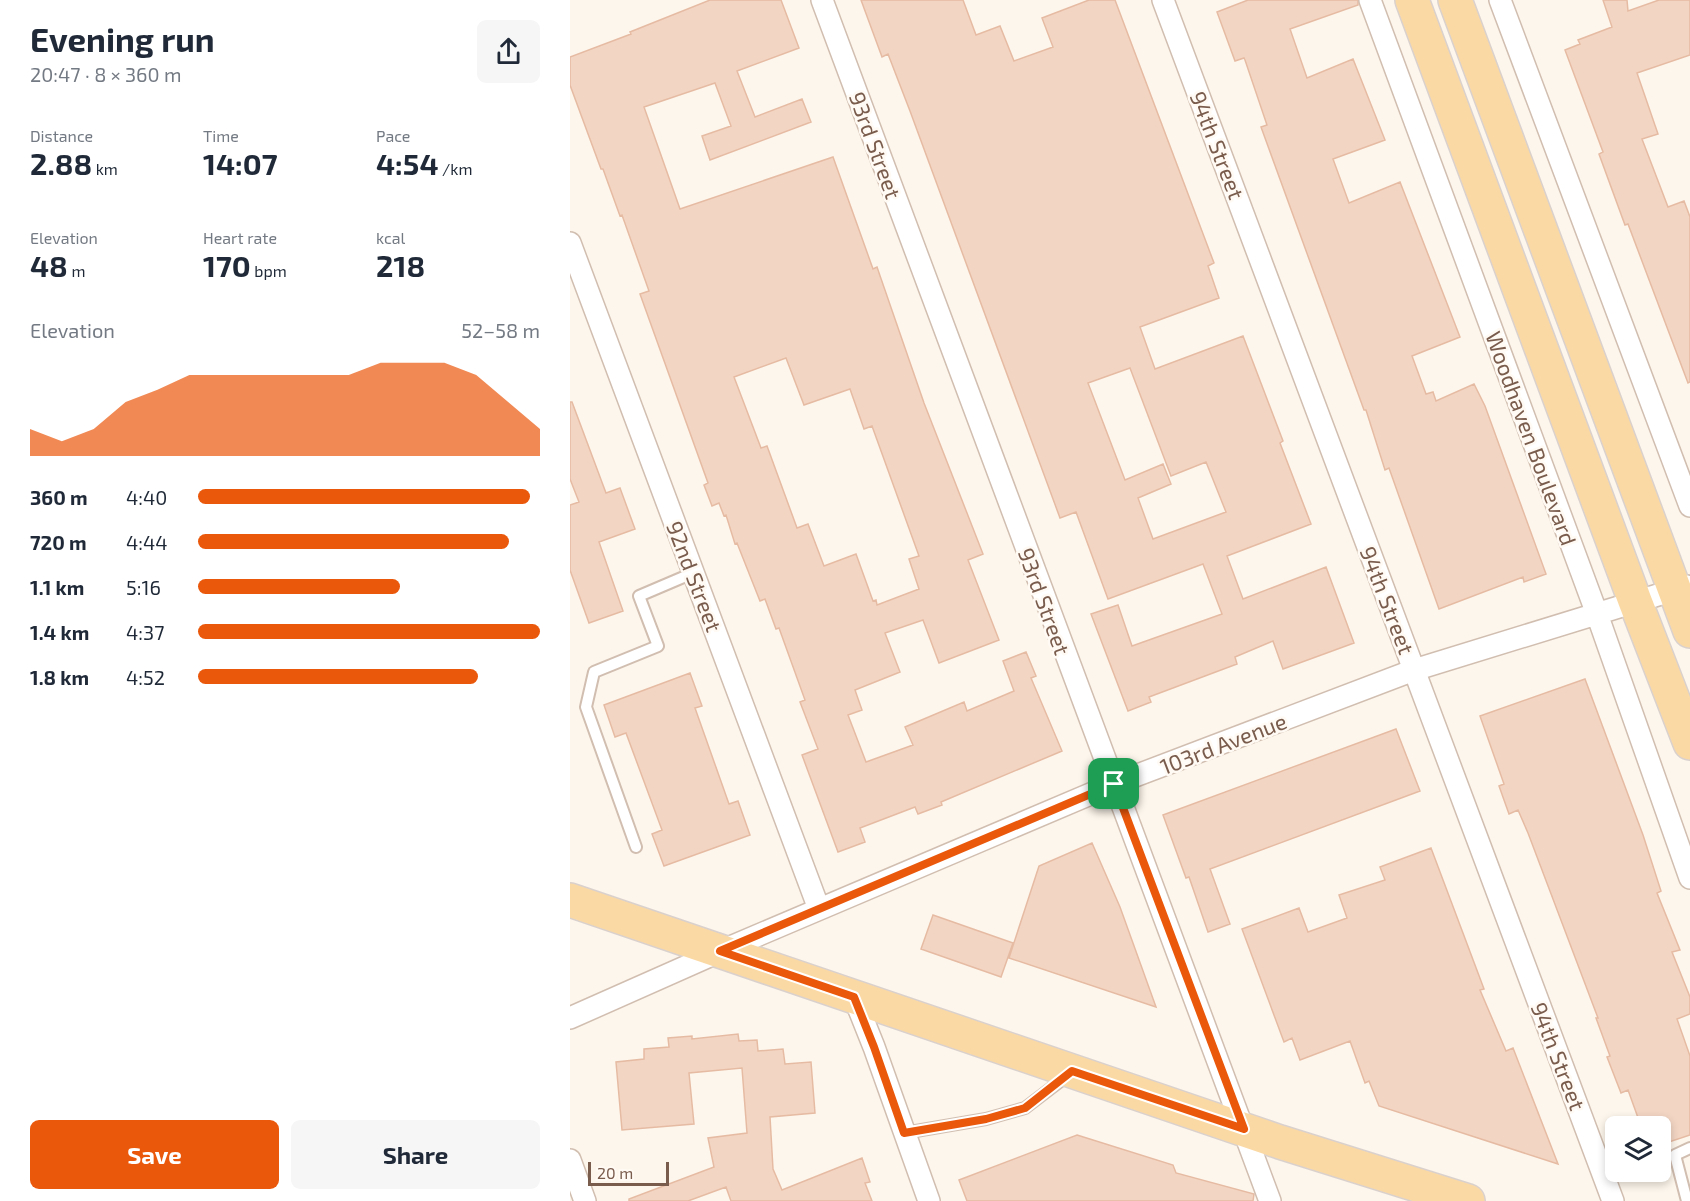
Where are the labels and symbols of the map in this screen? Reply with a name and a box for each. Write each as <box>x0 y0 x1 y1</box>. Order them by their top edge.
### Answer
street label: 94th Street <box>1186 87 1250 203</box>
street label: 93rd Street <box>845 88 907 202</box>
street label: Woodhaven Boulevard <box>1481 327 1583 549</box>
street label: 92nd Street <box>662 517 728 635</box>
street label: 94th Street <box>1356 542 1420 658</box>
street label: 93rd Street <box>1014 544 1076 658</box>
street label: 103rd Avenue <box>1156 707 1290 779</box>
pin <box>1088 758 1139 809</box>
street label: 94th Street <box>1527 998 1591 1114</box>
scale bar <box>588 1159 669 1186</box>

